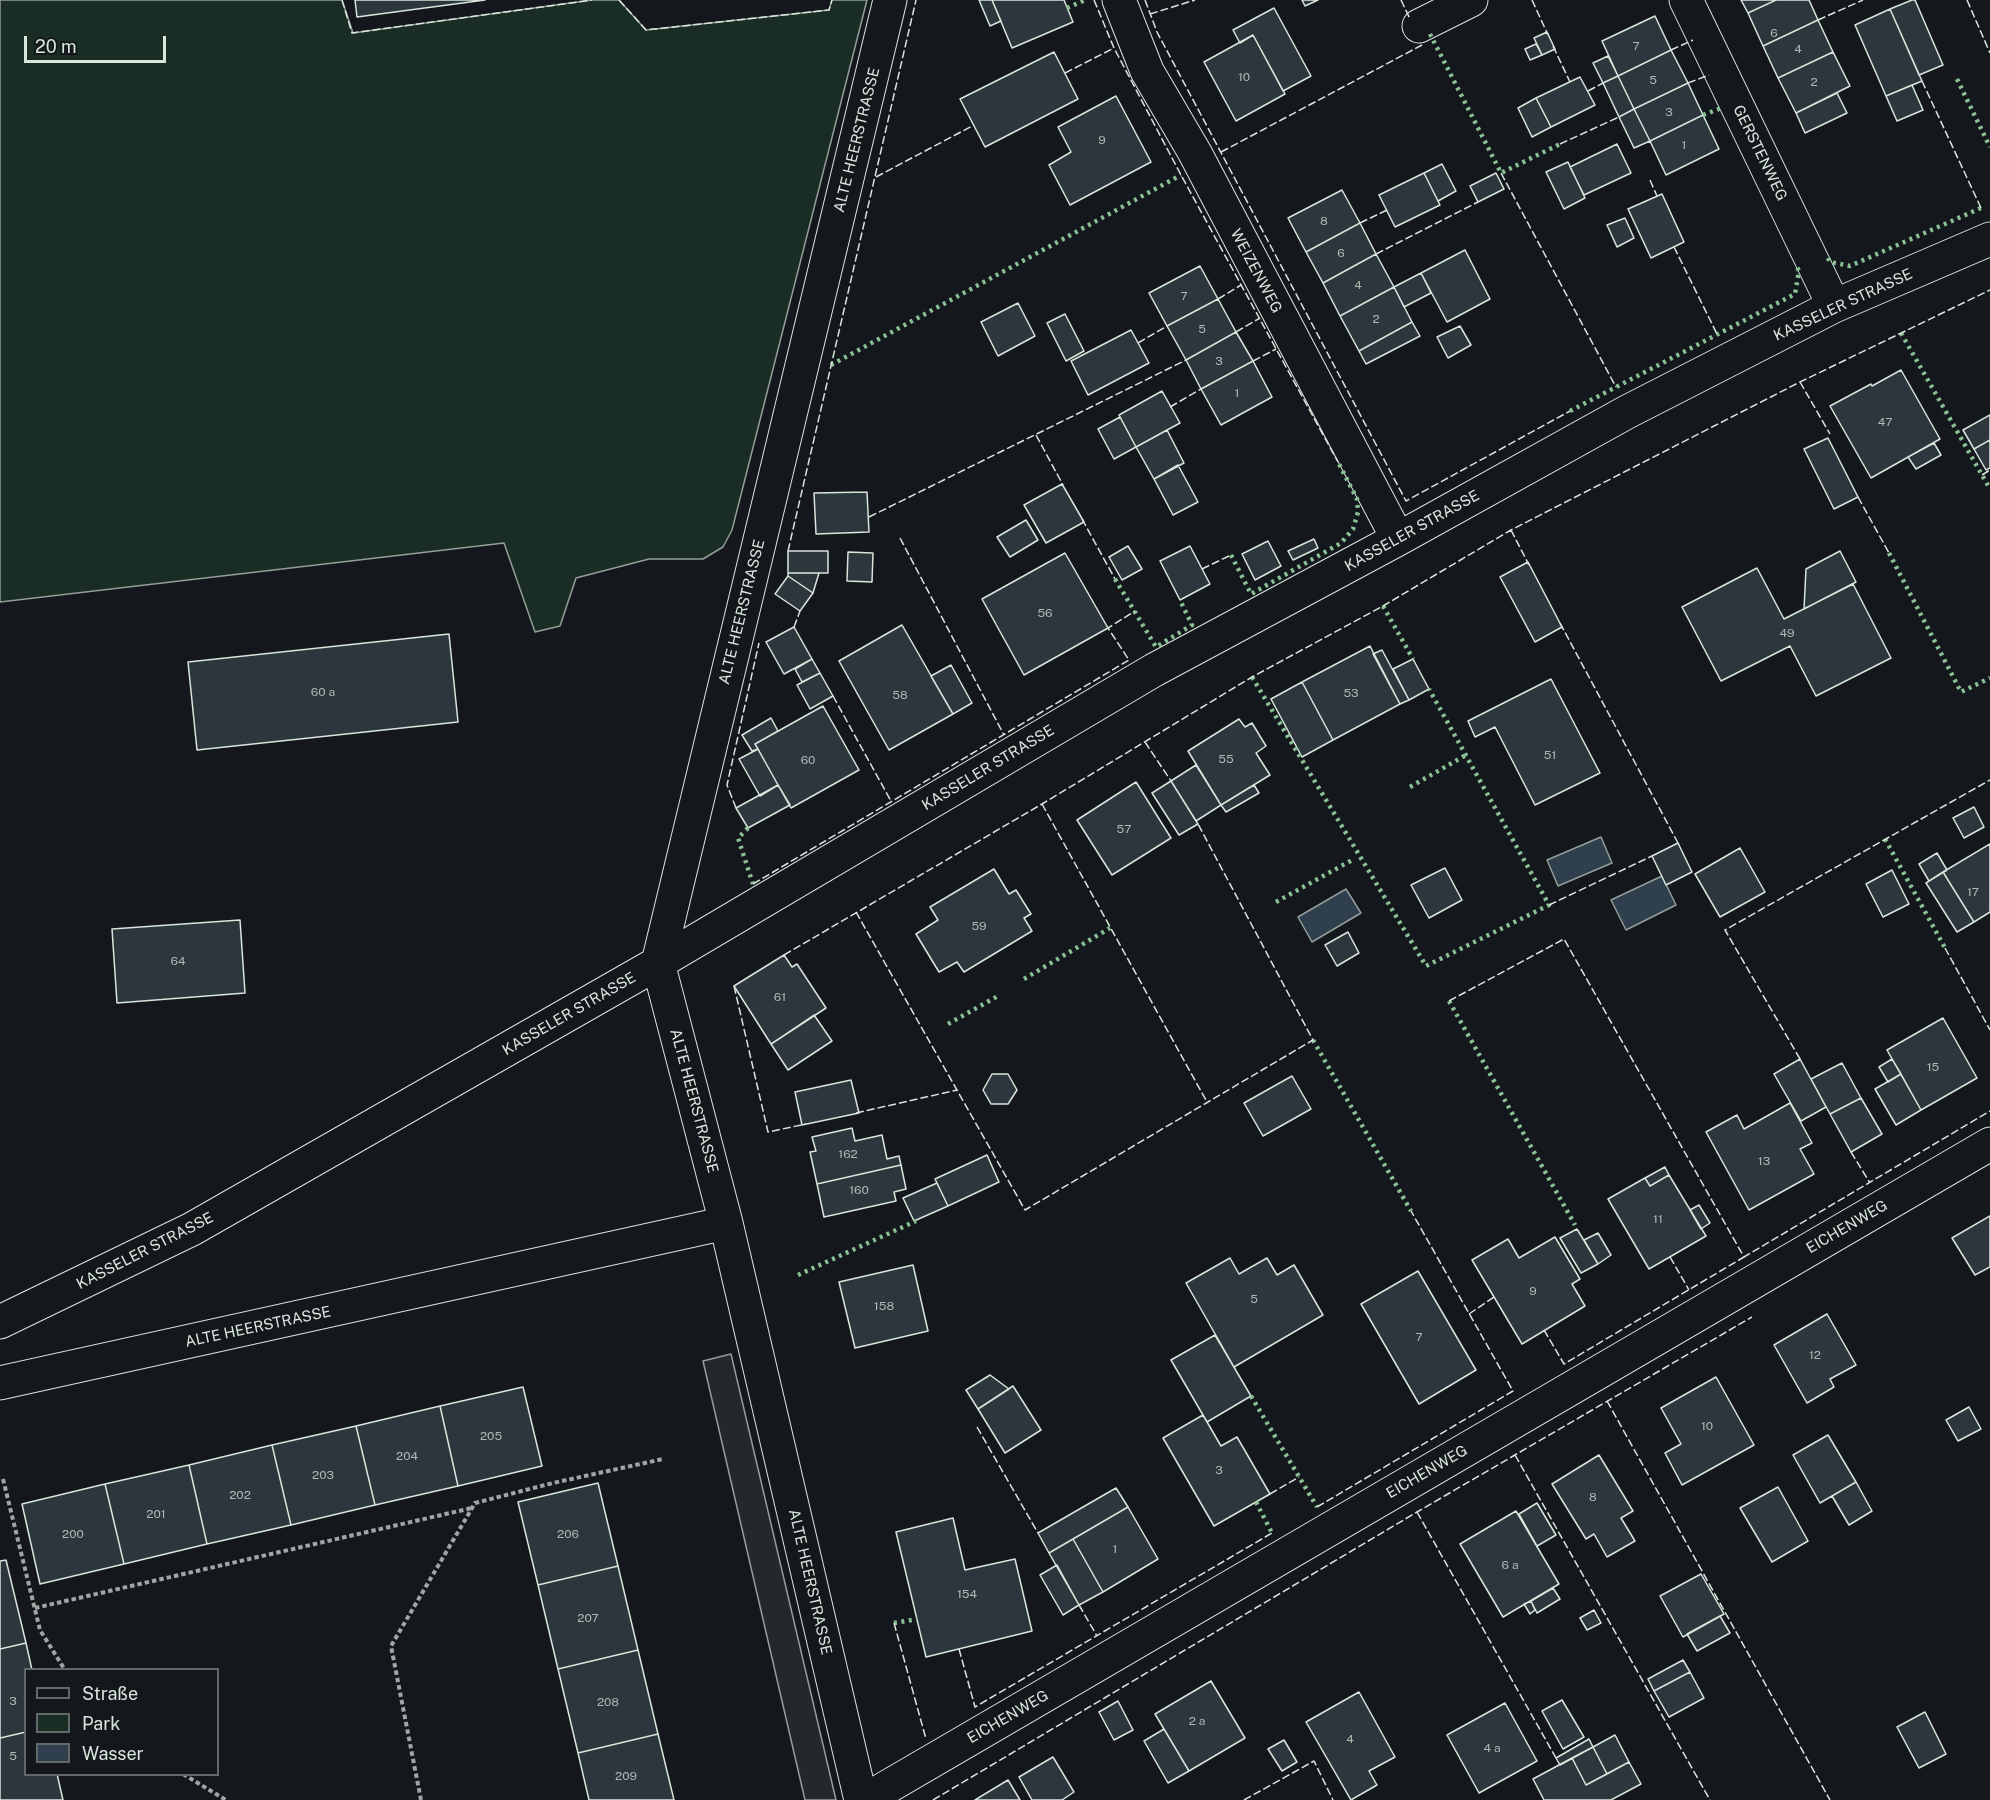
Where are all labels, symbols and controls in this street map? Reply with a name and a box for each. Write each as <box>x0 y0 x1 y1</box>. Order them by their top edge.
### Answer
scale bar <box>27 24 170 62</box>
house number: 6 <box>1770 26 1778 40</box>
text: 20 m <box>35 36 77 57</box>
house number: 7 <box>1632 39 1640 53</box>
house number: 4 <box>1794 42 1802 56</box>
street label: ALTE HEERSTRASSE <box>830 66 884 214</box>
house number: 10 <box>1238 70 1250 84</box>
house number: 5 <box>1649 73 1657 87</box>
house number: 2 <box>1810 75 1818 89</box>
street label: GERSTENWEG <box>1729 102 1791 204</box>
house number: 3 <box>1665 105 1673 119</box>
house number: 9 <box>1098 133 1106 147</box>
house number: 1 <box>1682 138 1686 152</box>
house number: 8 <box>1320 214 1328 228</box>
street label: WEIZENWEG <box>1226 226 1286 316</box>
house number: 6 <box>1337 246 1345 260</box>
street label: KASSELER STRASSE <box>1771 265 1915 345</box>
house number: 4 <box>1354 278 1362 292</box>
house number: 7 <box>1180 289 1188 303</box>
house number: 2 <box>1372 312 1380 326</box>
house number: 5 <box>1198 322 1206 336</box>
house number: 3 <box>1215 354 1223 368</box>
house number: 1 <box>1235 386 1239 400</box>
house number: 47 <box>1878 415 1892 429</box>
street label: KASSELER STRASSE <box>1342 487 1482 575</box>
street label: ALTE HEERSTRASSE <box>715 538 769 686</box>
house number: 56 <box>1037 606 1053 620</box>
house number: 49 <box>1779 626 1795 640</box>
house number: 60 a <box>311 685 335 699</box>
house number: 53 <box>1343 686 1359 700</box>
house number: 58 <box>892 688 908 702</box>
street label: KASSELER STRASSE <box>919 721 1057 815</box>
house number: 51 <box>1544 748 1556 762</box>
house number: 55 <box>1218 752 1234 766</box>
house number: 60 <box>801 753 815 767</box>
house number: 57 <box>1117 822 1131 836</box>
house number: 17 <box>1967 885 1979 899</box>
house number: 59 <box>971 919 987 933</box>
house number: 64 <box>171 954 185 968</box>
street label: KASSELER STRASSE <box>499 968 639 1060</box>
house number: 61 <box>774 990 786 1004</box>
street label: ALTE HEERSTRASSE <box>666 1027 722 1175</box>
house number: 15 <box>1927 1060 1939 1074</box>
house number: 162 <box>838 1147 858 1161</box>
house number: 13 <box>1758 1154 1770 1168</box>
house number: 160 <box>849 1183 869 1197</box>
street label: EICHENWEG <box>1803 1197 1891 1257</box>
street label: KASSELER STRASSE <box>74 1209 216 1293</box>
house number: 11 <box>1653 1212 1663 1226</box>
house number: 9 <box>1529 1284 1537 1298</box>
house number: 5 <box>1250 1292 1258 1306</box>
house number: 158 <box>874 1299 894 1313</box>
street label: ALTE HEERSTRASSE <box>183 1303 333 1351</box>
house number: 7 <box>1415 1330 1423 1344</box>
house number: 12 <box>1809 1348 1821 1362</box>
house number: 10 <box>1701 1419 1713 1433</box>
house number: 205 <box>480 1429 502 1443</box>
street label: EICHENWEG <box>1383 1442 1471 1502</box>
house number: 204 <box>396 1449 418 1463</box>
house number: 3 <box>1215 1463 1223 1477</box>
house number: 203 <box>312 1468 334 1482</box>
house number: 202 <box>229 1488 251 1502</box>
house number: 8 <box>1589 1490 1597 1504</box>
house number: 201 <box>146 1507 166 1521</box>
street label: ALTE HEERSTRASSE <box>785 1508 835 1656</box>
house number: 200 <box>62 1527 84 1541</box>
house number: 206 <box>557 1527 579 1541</box>
house number: 1 <box>1113 1542 1117 1556</box>
house number: 6 a <box>1501 1558 1519 1572</box>
house number: 154 <box>957 1587 977 1601</box>
house number: 207 <box>577 1611 599 1625</box>
legend <box>24 1668 219 1776</box>
text: Straße <box>82 1683 138 1704</box>
street label: EICHENWEG <box>964 1687 1052 1747</box>
house number: 3 <box>9 1694 17 1708</box>
house number: 208 <box>597 1695 619 1709</box>
text: Park <box>82 1713 120 1734</box>
house number: 2 a <box>1189 1714 1205 1728</box>
house number: 4 <box>1346 1732 1354 1746</box>
house number: 4 a <box>1483 1741 1501 1755</box>
text: Wasser <box>82 1743 144 1764</box>
house number: 5 <box>9 1749 17 1763</box>
house number: 209 <box>615 1769 637 1783</box>

